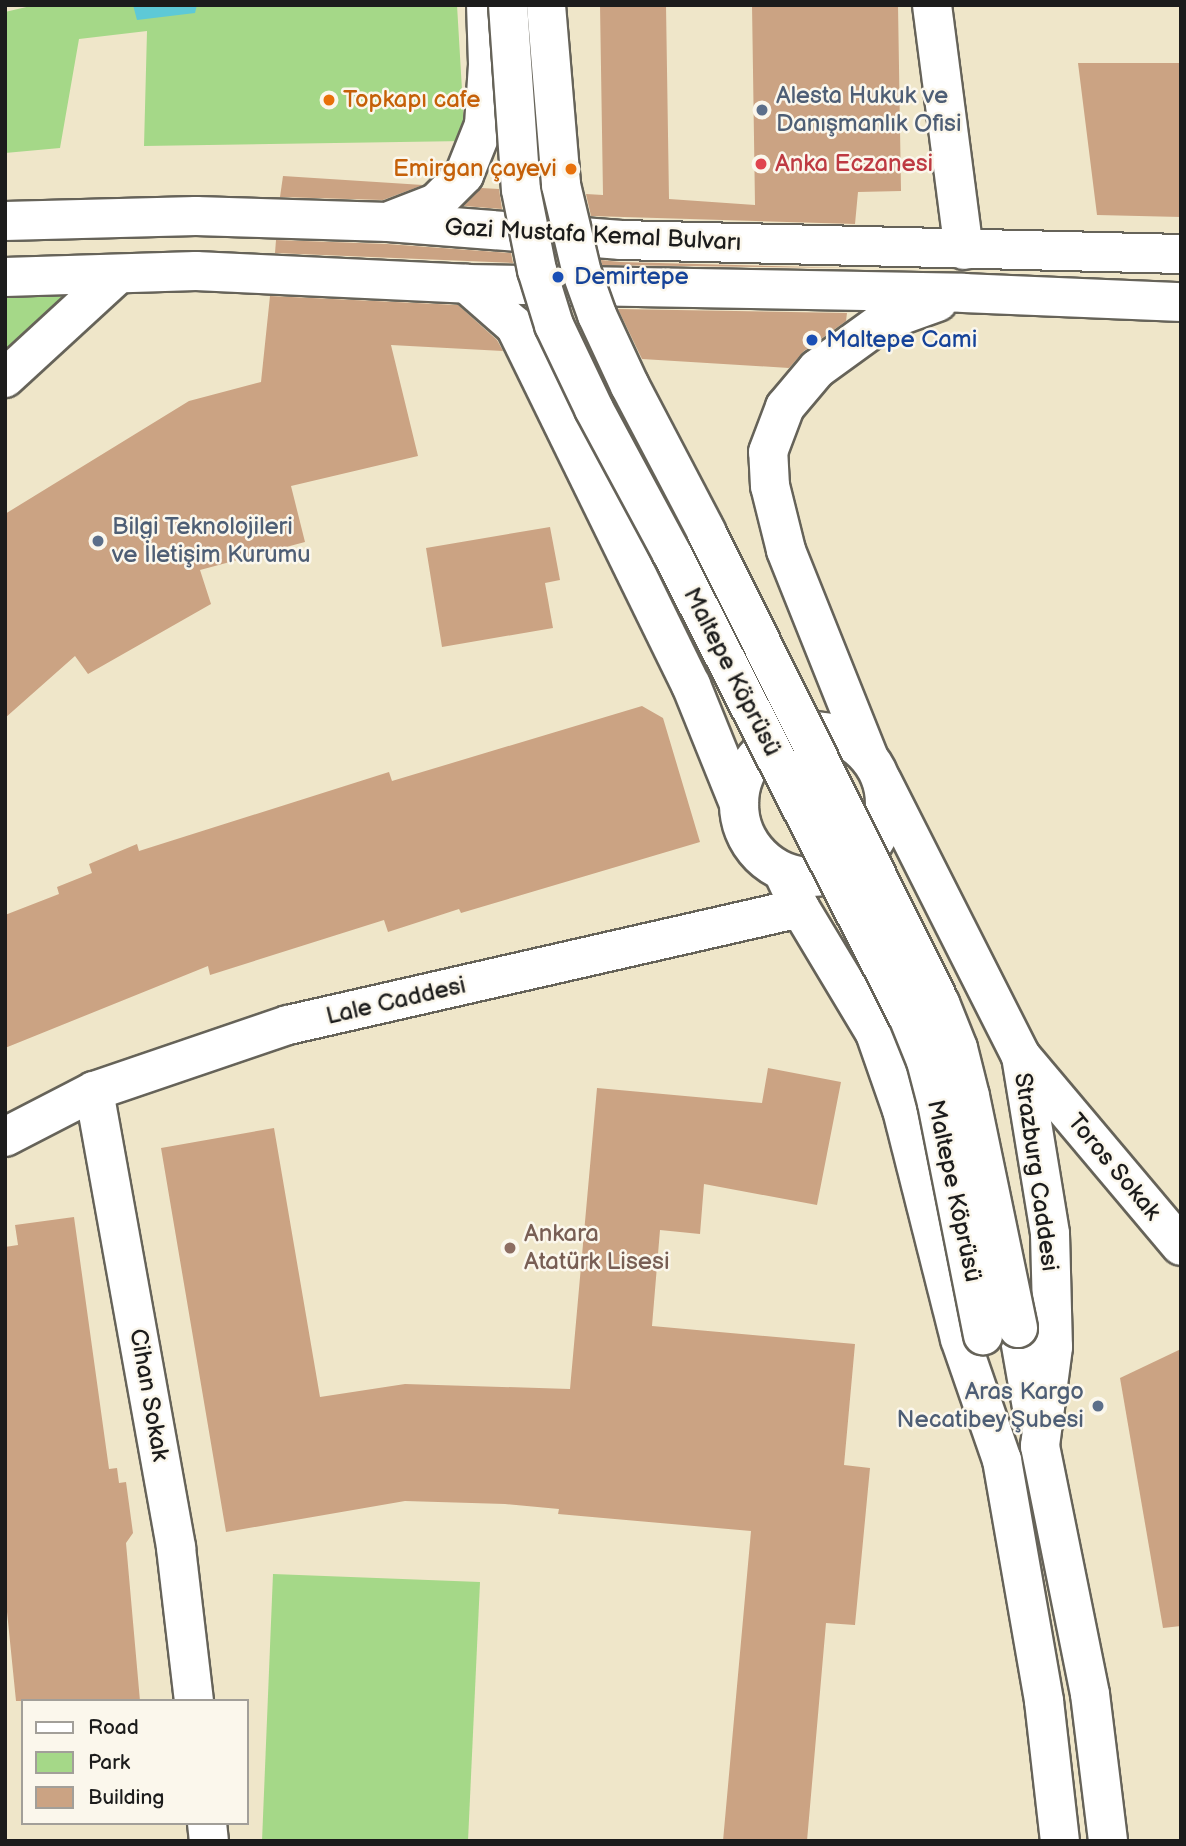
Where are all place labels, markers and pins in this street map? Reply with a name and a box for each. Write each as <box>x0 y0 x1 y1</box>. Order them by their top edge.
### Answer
place label: Alesta Hukuk ve Danışmanlık Ofisi <box>776 82 962 138</box>
place label: Topkapı cafe <box>343 86 481 114</box>
marker: Topkapı cafe <box>321 92 337 108</box>
marker: Alesta Hukuk ve Danışmanlık Ofisi <box>754 102 770 118</box>
place label: Anka Eczanesi <box>775 150 933 178</box>
place label: Emirgan çayevi <box>393 155 557 183</box>
marker: Anka Eczanesi <box>753 156 769 172</box>
marker: Emirgan çayevi <box>563 161 579 177</box>
place label: Demirtepe <box>574 263 689 291</box>
marker: Demirtepe <box>548 267 568 287</box>
place label: Maltepe Cami <box>826 326 977 354</box>
marker: Maltepe Cami <box>804 332 820 348</box>
place label: Bilgi Teknolojileri ve İletişim Kurumu <box>112 513 311 569</box>
marker: Bilgi Teknolojileri ve İletişim Kurumu <box>90 533 106 549</box>
place label: Ankara Atatürk Lisesi <box>524 1220 670 1276</box>
marker: Ankara Atatürk Lisesi <box>502 1240 518 1256</box>
place label: Aras Kargo Necatibey Şubesi <box>894 1378 1084 1434</box>
marker: Aras Kargo Necatibey Şubesi <box>1090 1398 1106 1414</box>

